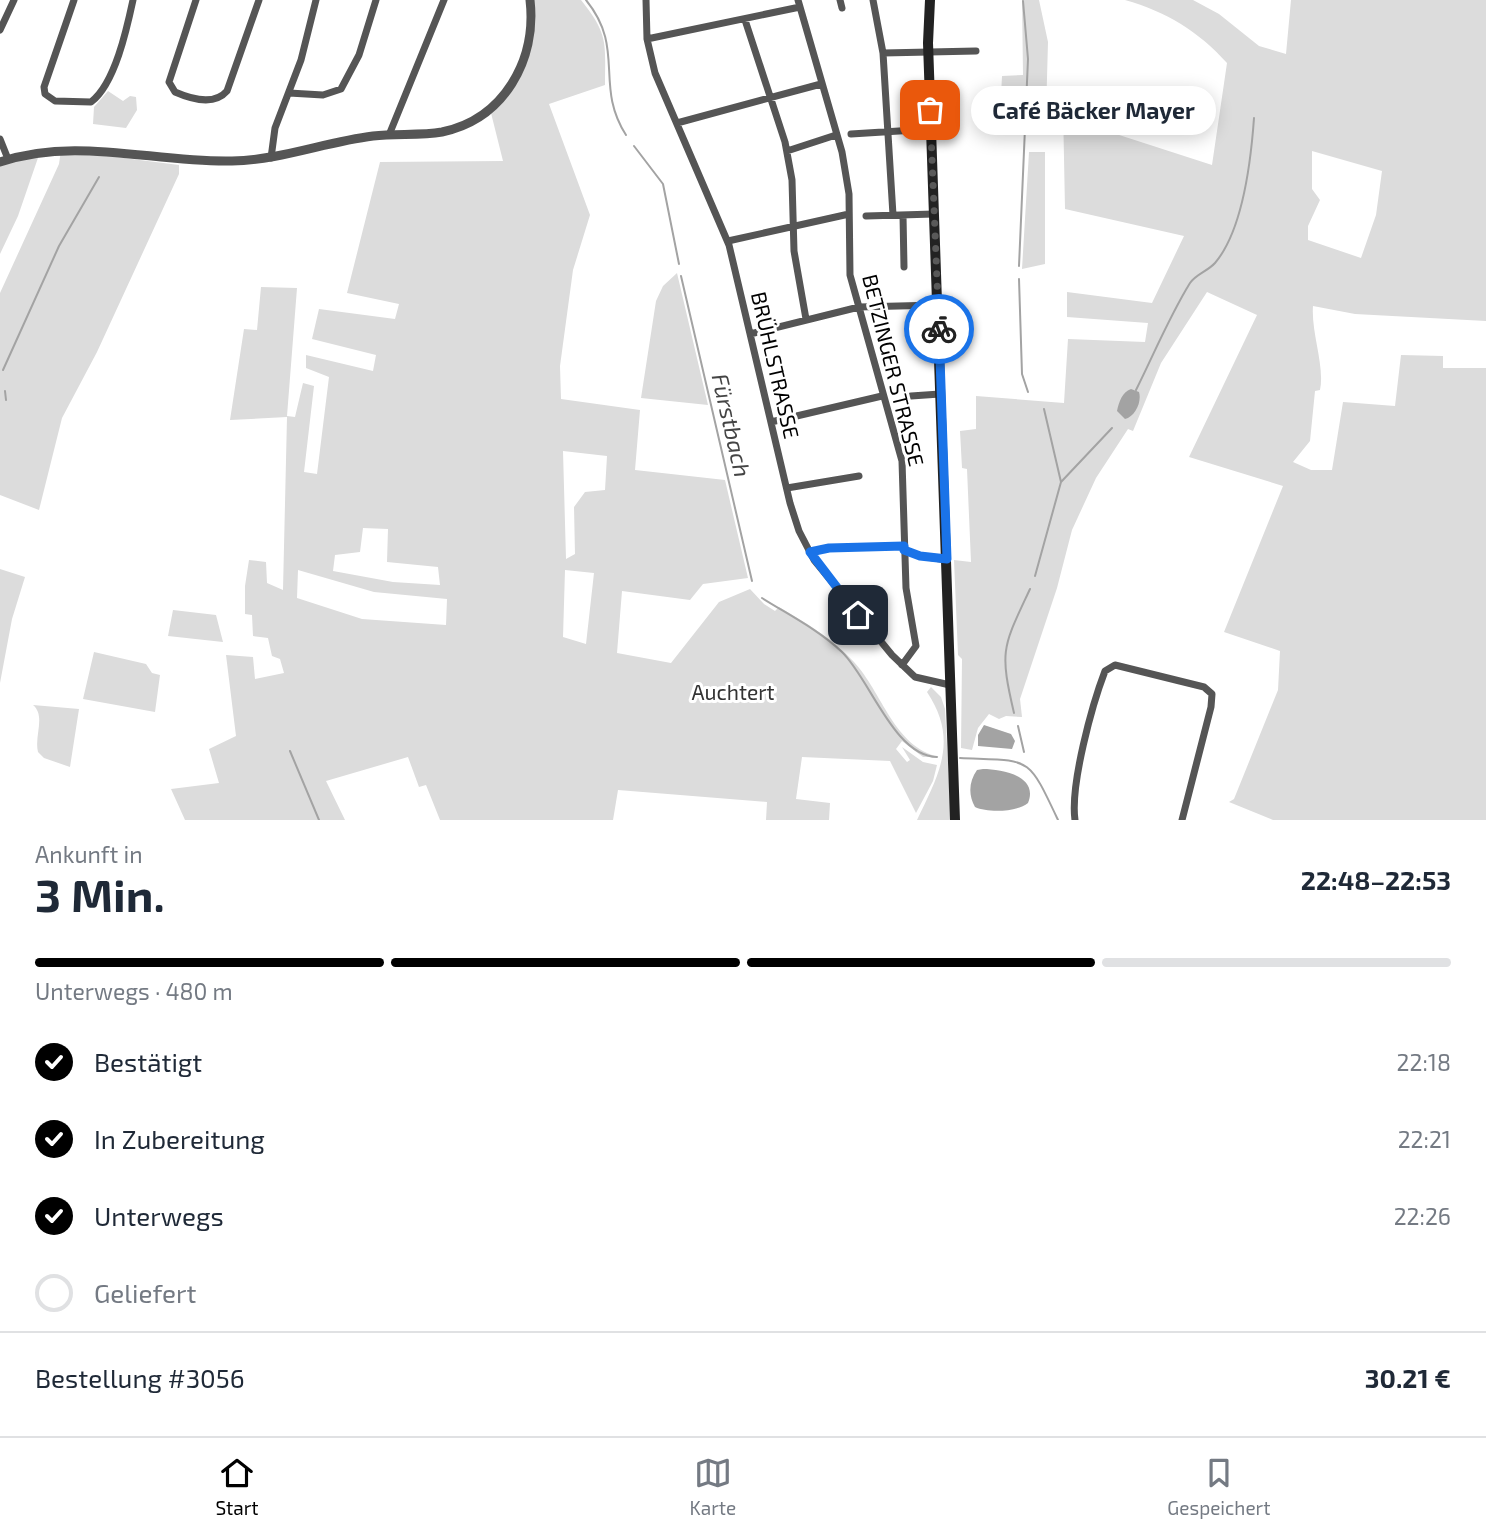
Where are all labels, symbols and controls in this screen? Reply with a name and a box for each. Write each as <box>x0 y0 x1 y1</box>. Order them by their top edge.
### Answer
pin <box>900 80 960 140</box>
callout: Café Bäcker Mayer <box>972 86 1217 134</box>
icon: bag <box>911 91 949 129</box>
text: Café Bäcker Mayer <box>992 96 1195 124</box>
street label: BETZINGER STRASSE <box>858 271 930 469</box>
street label: BRÜHLSTRASSE <box>747 289 805 441</box>
courier <box>904 294 974 364</box>
icon: bike <box>920 310 958 348</box>
water label: Fürstbach <box>707 371 757 479</box>
pin <box>828 585 888 645</box>
icon: home <box>839 596 877 634</box>
park label: Auchtert <box>691 679 775 704</box>
text: Ankunft in <box>35 840 143 868</box>
text: 22:48–22:53 <box>1301 864 1451 895</box>
text: 3 Min. <box>35 866 165 921</box>
text: Unterwegs · 480 m <box>35 977 233 1005</box>
icon: check <box>35 1043 73 1081</box>
text: Bestätigt <box>94 1046 202 1077</box>
text: 22:18 <box>1397 1048 1451 1076</box>
icon: check <box>35 1120 73 1158</box>
text: In Zubereitung <box>94 1123 265 1154</box>
text: 22:21 <box>1398 1125 1451 1153</box>
icon: check <box>35 1197 73 1235</box>
text: Unterwegs <box>94 1200 224 1231</box>
text: 22:26 <box>1394 1202 1451 1230</box>
text: Geliefert <box>94 1277 196 1308</box>
text: Bestellung #3056 <box>35 1362 245 1393</box>
text: 30.21 € <box>1365 1362 1451 1393</box>
tab: Start <box>216 1454 259 1519</box>
tab: Karte <box>690 1454 736 1519</box>
tab: Gespeichert <box>1167 1454 1270 1519</box>

